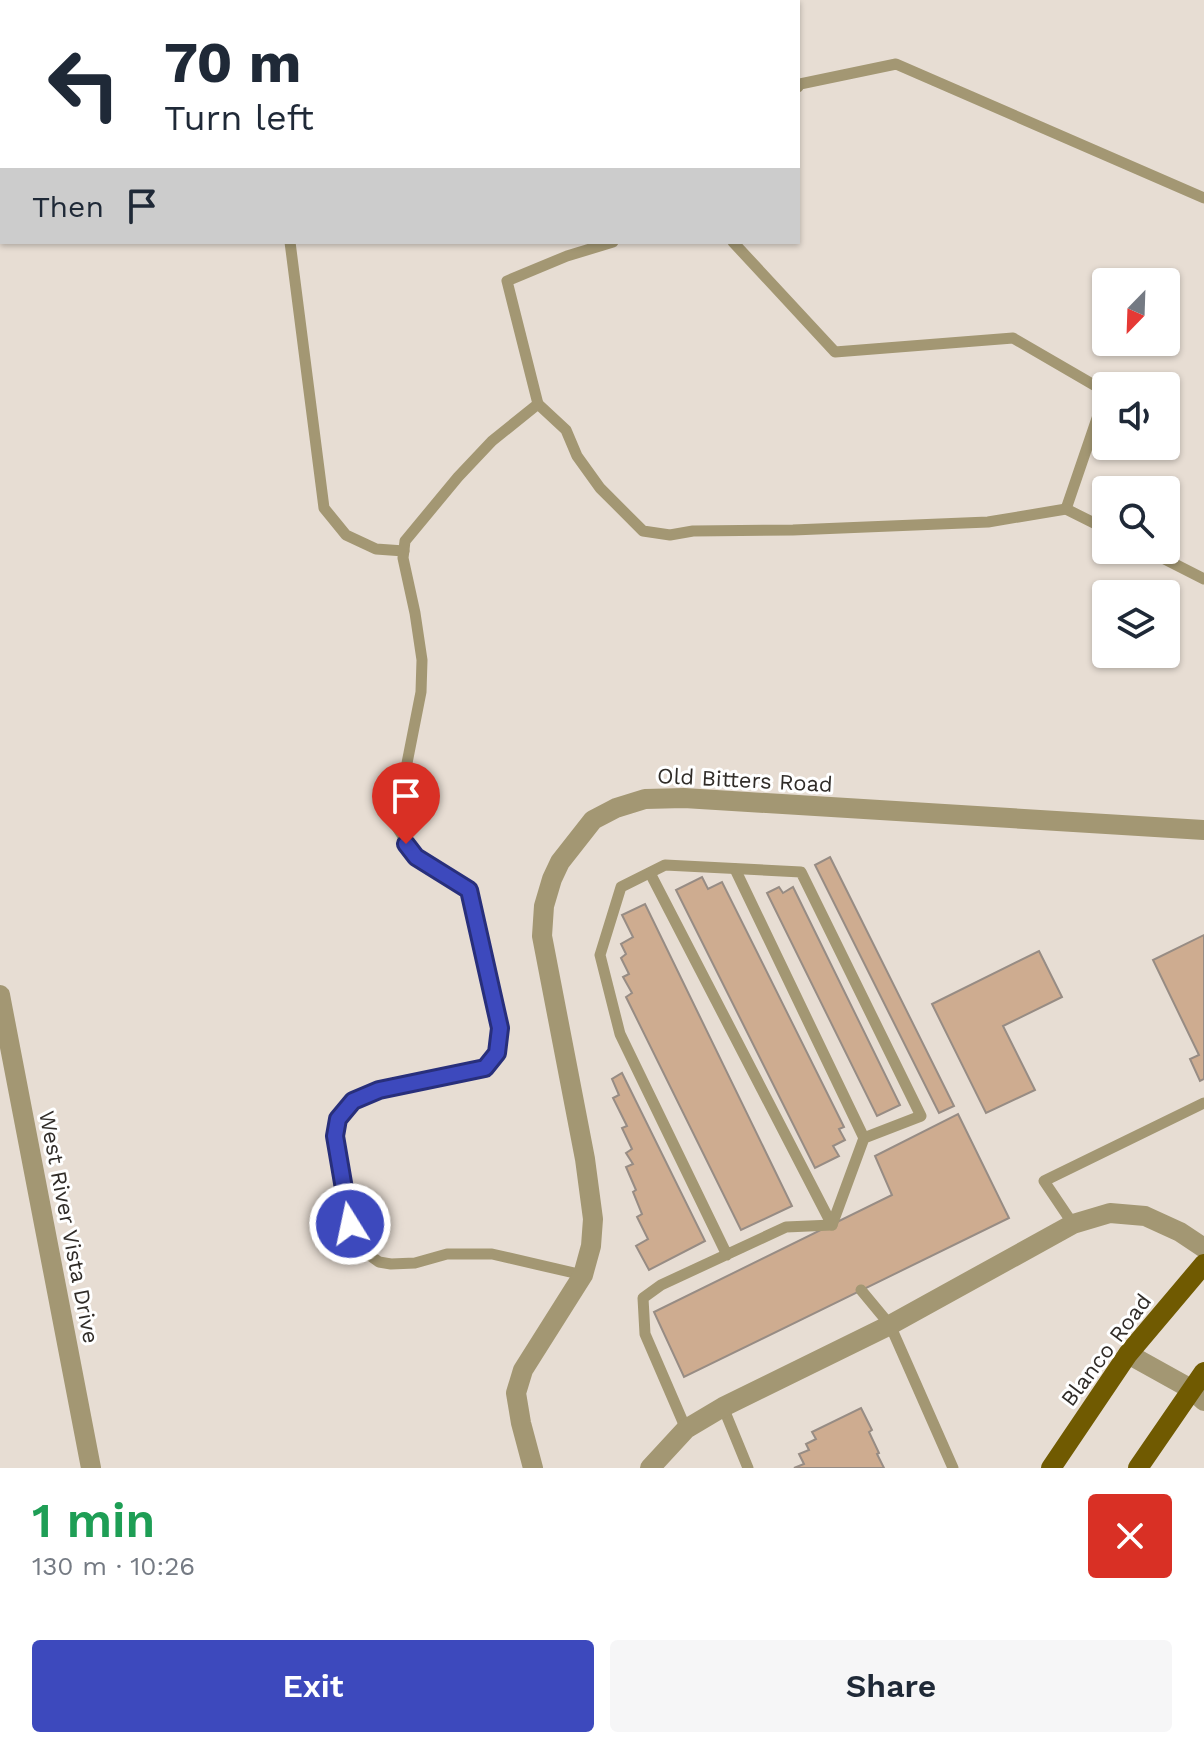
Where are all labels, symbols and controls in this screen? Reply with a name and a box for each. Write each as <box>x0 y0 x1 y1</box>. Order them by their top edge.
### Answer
text: 70 m <box>164 30 301 96</box>
icon: left <box>32 32 136 136</box>
text: Turn left <box>164 97 314 139</box>
icon: arrive <box>120 184 164 228</box>
text: Then <box>32 189 104 224</box>
north arrow <box>1092 268 1180 356</box>
map controls <box>1092 268 1180 668</box>
button: sound <box>1092 372 1180 460</box>
button: search <box>1092 476 1180 564</box>
button: layers <box>1092 580 1180 668</box>
pin <box>372 762 440 844</box>
street label: Old Bitters Road <box>657 763 833 797</box>
icon: arrive <box>384 774 428 818</box>
street label: West River Vista Drive <box>34 1109 104 1345</box>
position arrow <box>308 1182 392 1266</box>
street label: Blanco Road <box>1056 1289 1156 1411</box>
text: 1 min <box>32 1492 155 1549</box>
button: close <box>1088 1494 1172 1578</box>
text: 130 m · 10:26 <box>32 1551 195 1581</box>
button: Exit <box>32 1640 594 1732</box>
button: Share <box>610 1640 1172 1732</box>

